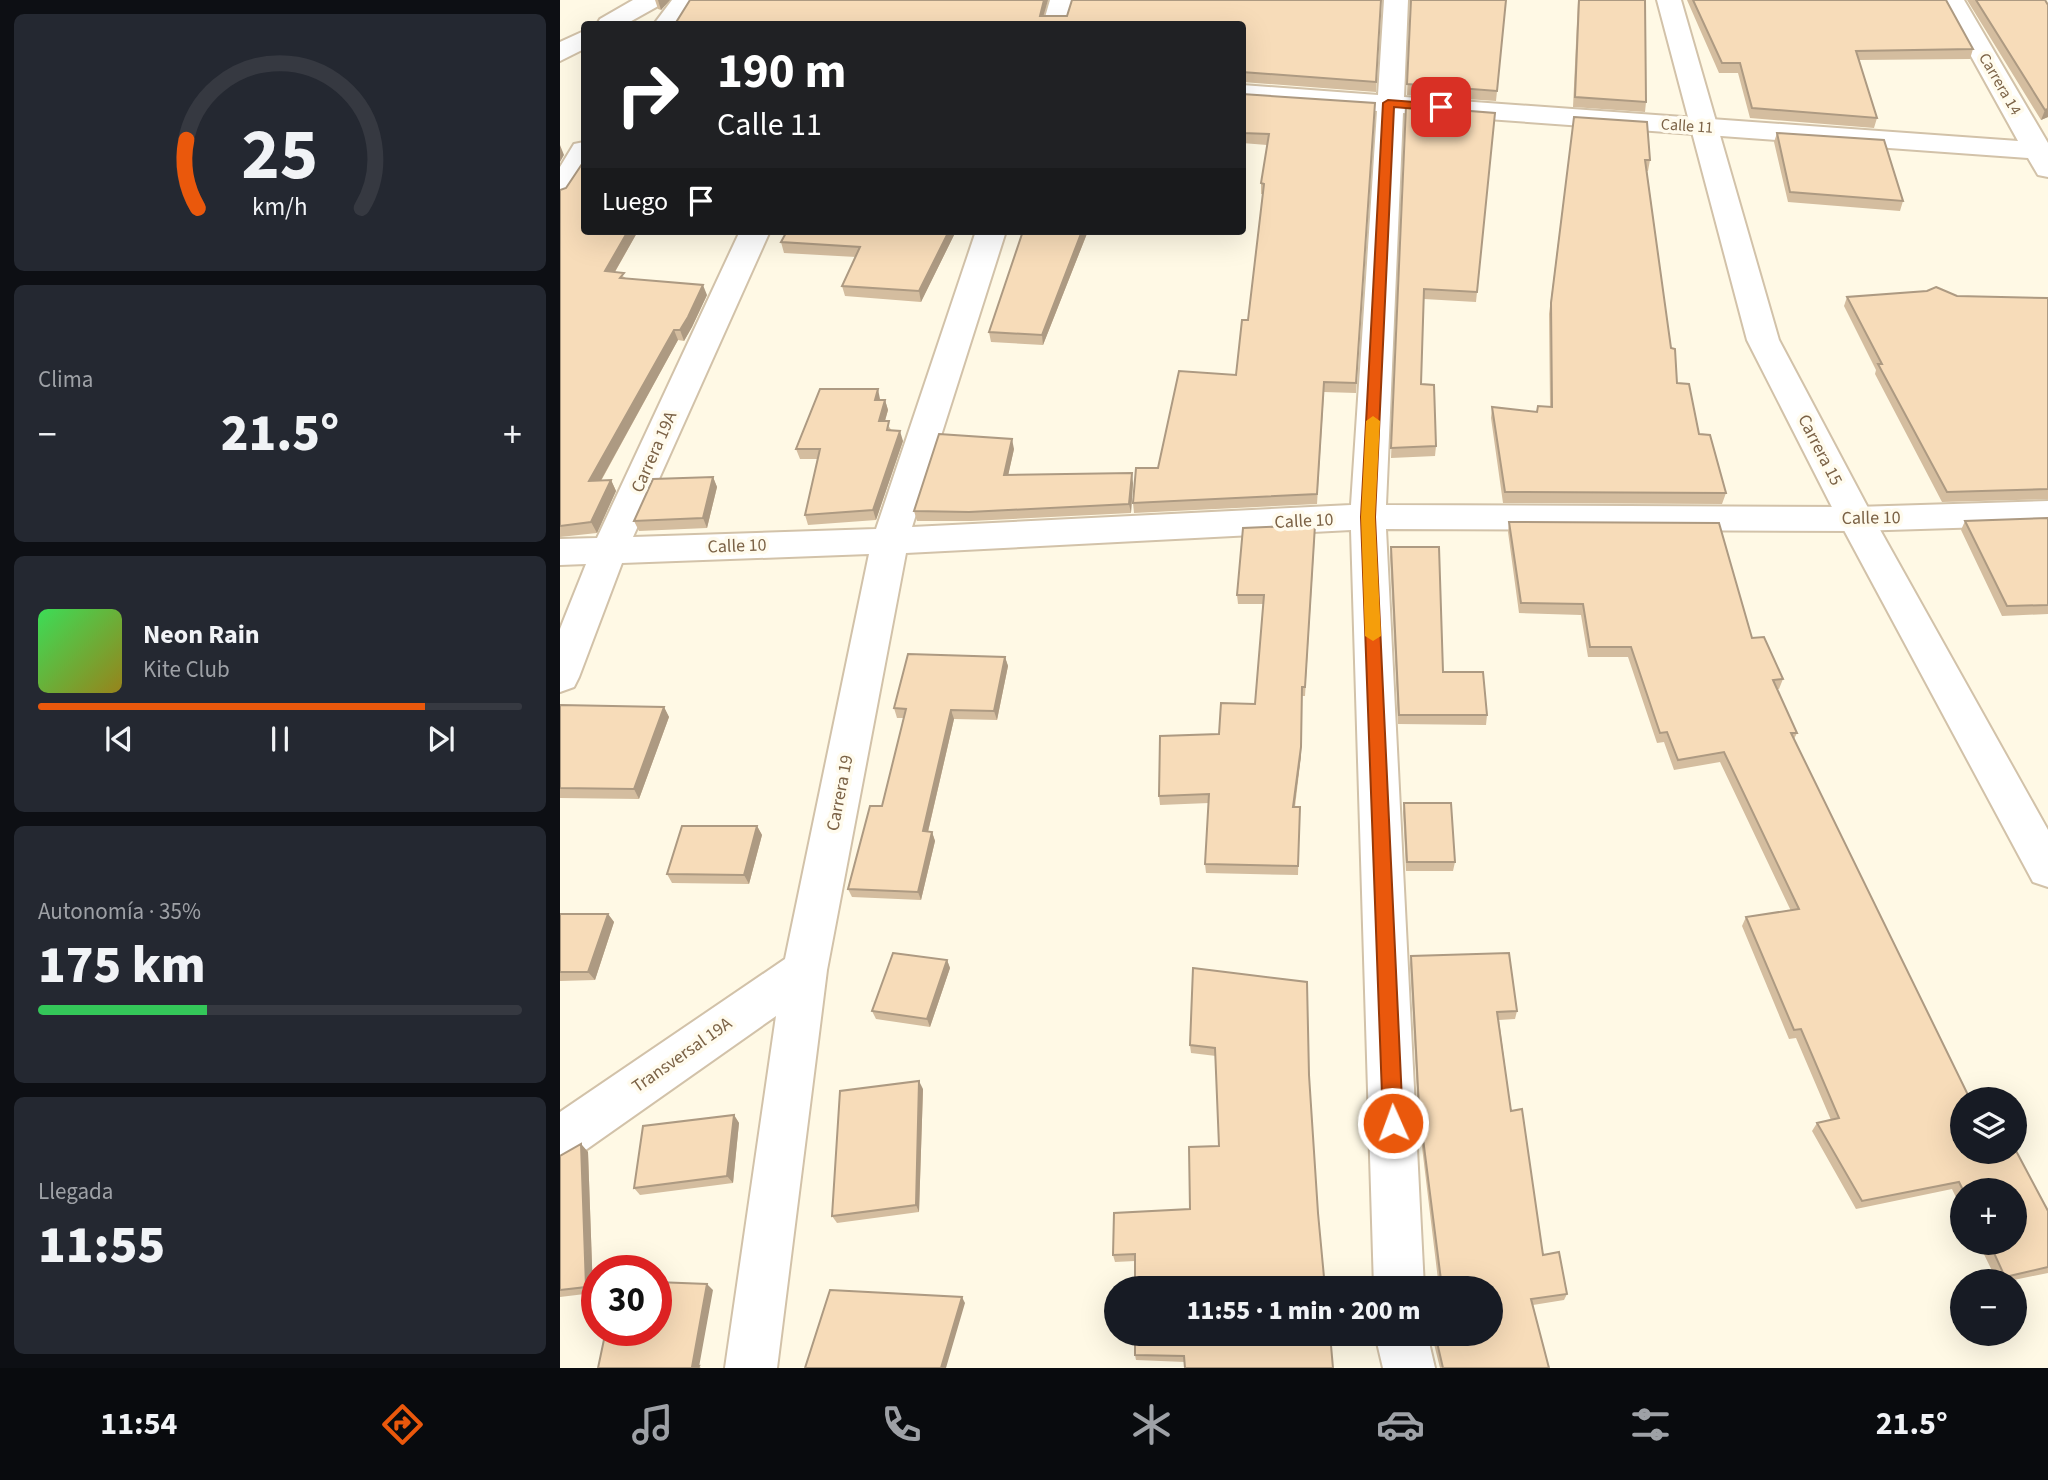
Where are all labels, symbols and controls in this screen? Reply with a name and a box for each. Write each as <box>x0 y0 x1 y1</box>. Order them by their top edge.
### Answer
text: 190 m <box>717 37 846 107</box>
icon: right <box>602 49 693 140</box>
street label: Carrera 14 <box>1973 49 2027 119</box>
pin <box>1411 77 1471 137</box>
icon: arrive <box>1422 88 1460 126</box>
text: Calle 11 <box>717 102 822 148</box>
text: 25 <box>242 104 318 208</box>
street label: Calle 11 <box>1660 113 1714 139</box>
icon: arrive <box>682 182 720 220</box>
text: Luego <box>602 183 668 220</box>
text: km/h <box>252 189 308 225</box>
text: Clima <box>38 363 93 396</box>
text: 21.5° <box>221 397 339 471</box>
street label: Carrera 19A <box>625 407 683 497</box>
text: − <box>38 408 57 462</box>
text: + <box>503 408 522 462</box>
street label: Carrera 15 <box>1791 410 1849 490</box>
street label: Calle 10 <box>1841 505 1901 531</box>
street label: Calle 10 <box>1274 507 1334 535</box>
street label: Calle 10 <box>707 532 767 560</box>
text: Neon Rain <box>143 616 260 653</box>
text: Kite Club <box>143 653 230 686</box>
icon: previous <box>100 720 138 758</box>
icon: pause <box>261 720 299 758</box>
icon: next <box>422 720 460 758</box>
street label: Carrera 19 <box>820 753 860 833</box>
text: Autonomía · 35% <box>38 895 201 928</box>
text: 175 km <box>38 929 206 1003</box>
street label: Transversal 19A <box>627 1011 737 1099</box>
position arrow <box>1356 1086 1430 1160</box>
map controls <box>1950 1087 2027 1346</box>
button: layers <box>1950 1087 2027 1164</box>
text: Llegada <box>38 1175 113 1208</box>
button: + <box>1950 1178 2027 1255</box>
text: 11:55 <box>38 1209 165 1283</box>
speed limit sign: 30 <box>581 1255 672 1346</box>
button: − <box>1950 1269 2027 1346</box>
text: 11:55 · 1 min · 200 m <box>1187 1292 1420 1329</box>
icon: directions <box>378 1400 427 1449</box>
icon: music <box>628 1400 677 1449</box>
icon: phone <box>877 1400 926 1449</box>
icon: climate <box>1127 1400 1176 1449</box>
icon: car <box>1376 1400 1425 1449</box>
icon: filters <box>1626 1400 1675 1449</box>
text: 11:54 <box>100 1401 177 1447</box>
text: 21.5° <box>1876 1401 1948 1447</box>

